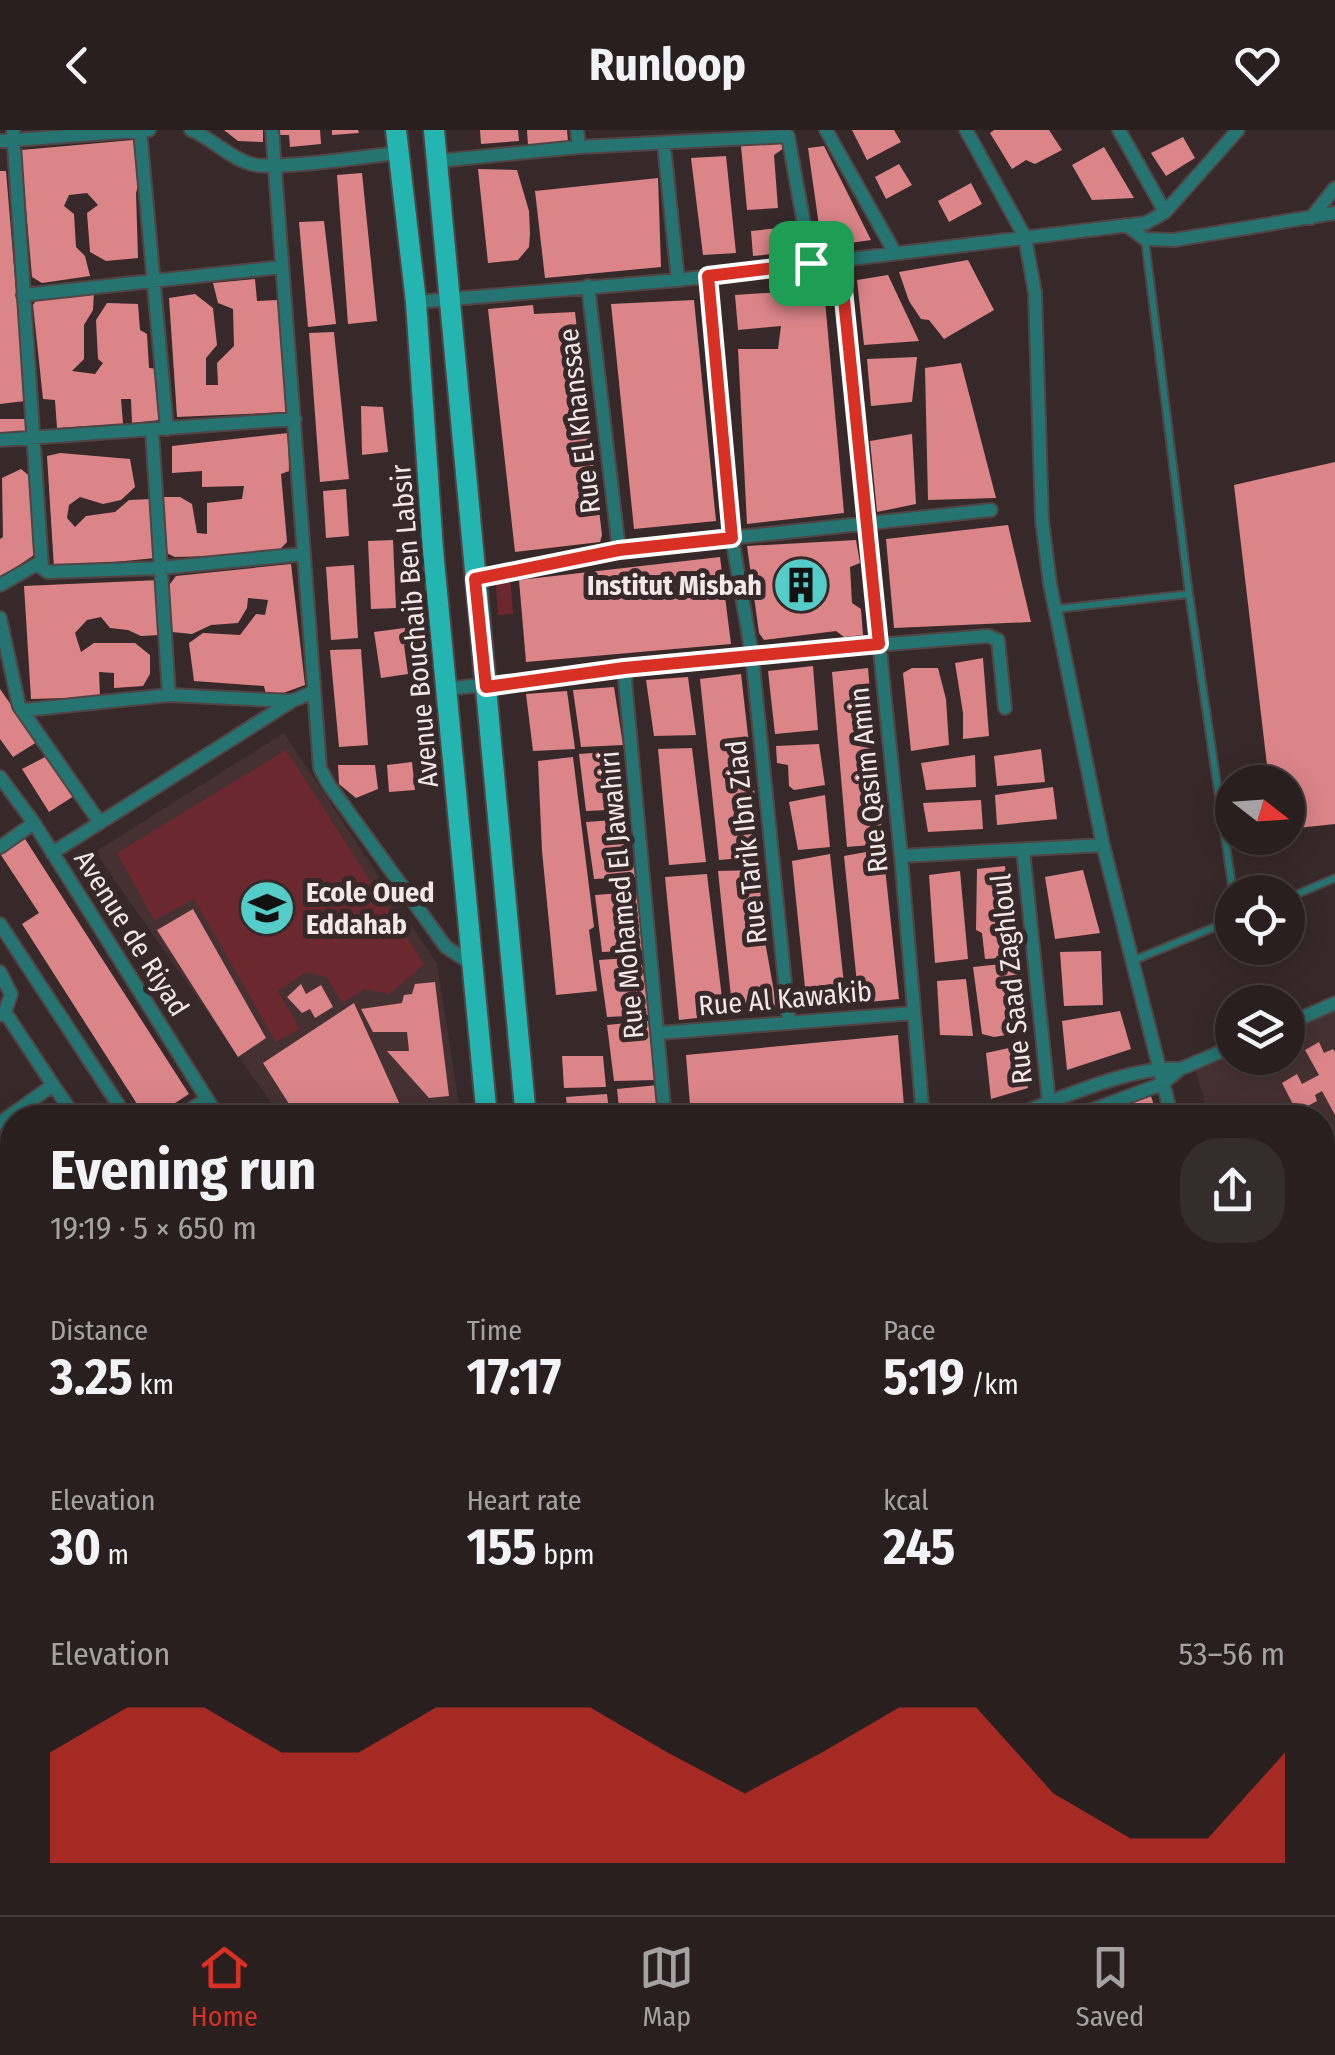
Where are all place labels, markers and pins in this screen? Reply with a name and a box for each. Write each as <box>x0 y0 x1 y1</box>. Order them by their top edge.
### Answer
pin <box>769 221 854 306</box>
building icon: Institut Misbah <box>771 555 831 615</box>
place label: Institut Misbah <box>587 569 762 602</box>
place label: Ecole Oued Eddahab <box>306 876 434 941</box>
school or university icon: Ecole Oued Eddahab <box>237 878 297 938</box>

